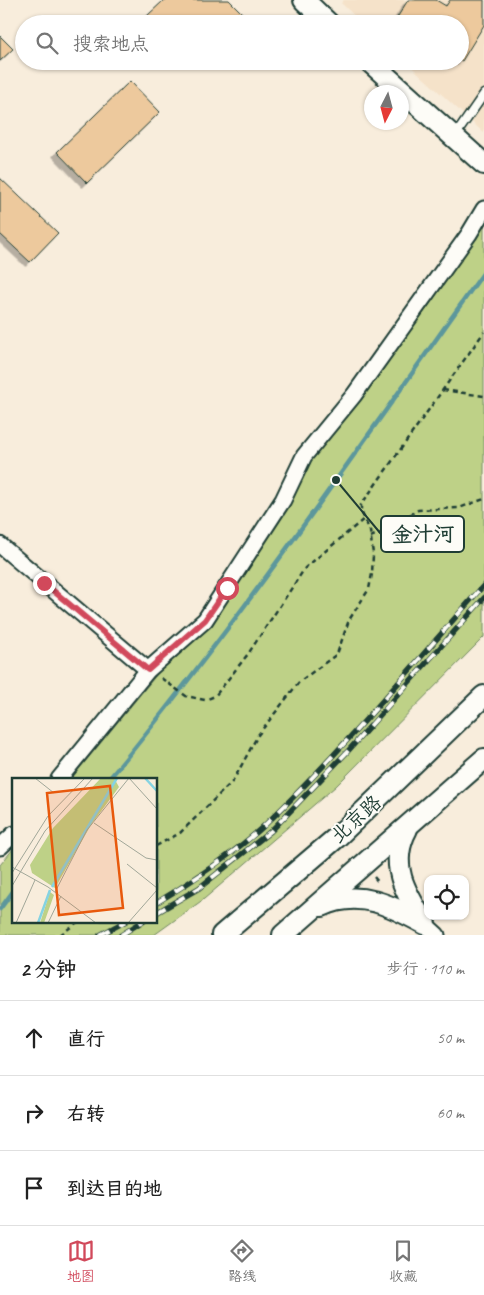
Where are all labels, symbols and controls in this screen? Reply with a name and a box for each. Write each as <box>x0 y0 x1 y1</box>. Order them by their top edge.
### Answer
search box <box>15 15 469 70</box>
icon: search <box>33 29 61 57</box>
text: 搜索地点 <box>73 32 149 56</box>
north arrow <box>364 85 409 130</box>
callout: 金汁河 <box>381 516 464 552</box>
text: 金汁河 <box>392 521 455 547</box>
route end <box>33 572 56 595</box>
route start <box>216 577 239 600</box>
inset map <box>12 778 158 922</box>
street label: 北京路 <box>325 789 387 848</box>
map controls <box>424 875 469 920</box>
button: locate <box>424 875 469 920</box>
text: 2 分钟 <box>20 956 77 982</box>
text: 步行 · 110 m <box>387 959 464 979</box>
icon: ahead <box>20 1024 48 1052</box>
text: 直行 <box>67 1027 105 1051</box>
text: 50 m <box>437 1028 464 1048</box>
icon: right <box>20 1099 48 1127</box>
text: 右转 <box>67 1102 105 1126</box>
text: 60 m <box>437 1103 464 1123</box>
icon: arrive <box>20 1174 48 1202</box>
text: 到达目的地 <box>67 1177 162 1201</box>
tab: 地图 <box>67 1237 95 1285</box>
tab: 路线 <box>228 1237 256 1285</box>
tab: 收藏 <box>389 1237 417 1285</box>

